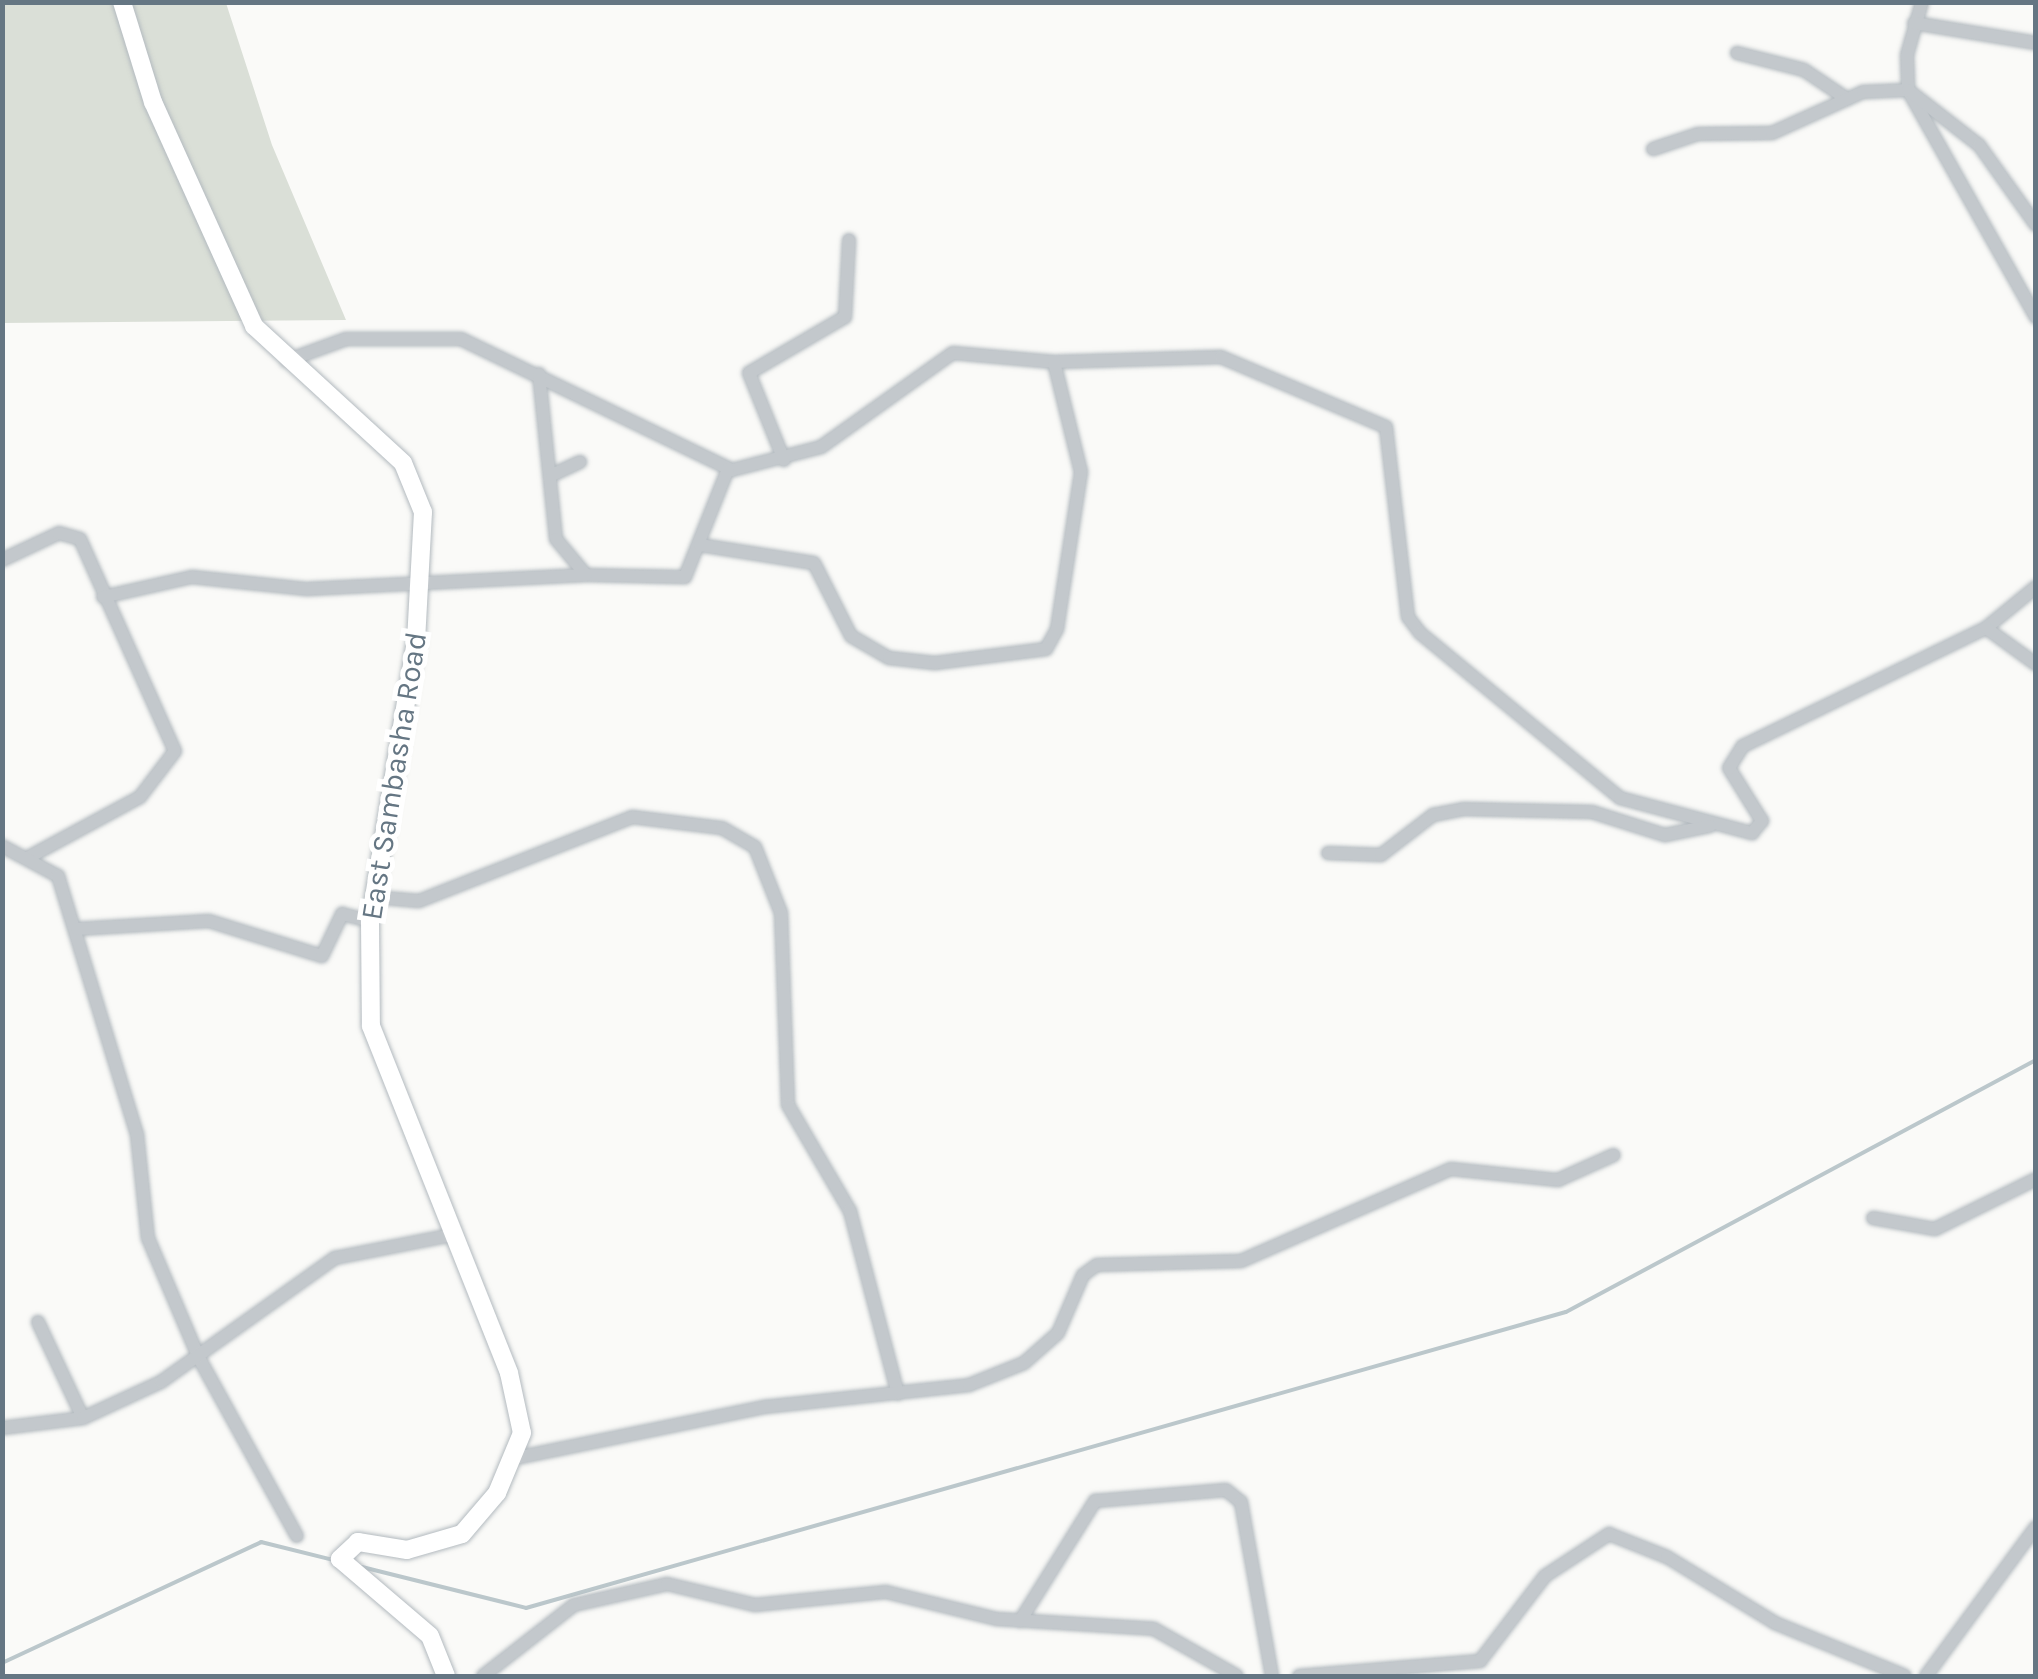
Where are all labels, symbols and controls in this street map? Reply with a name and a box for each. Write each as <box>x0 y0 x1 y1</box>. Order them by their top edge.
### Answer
street label: East Sambasha Road <box>353 629 435 923</box>

